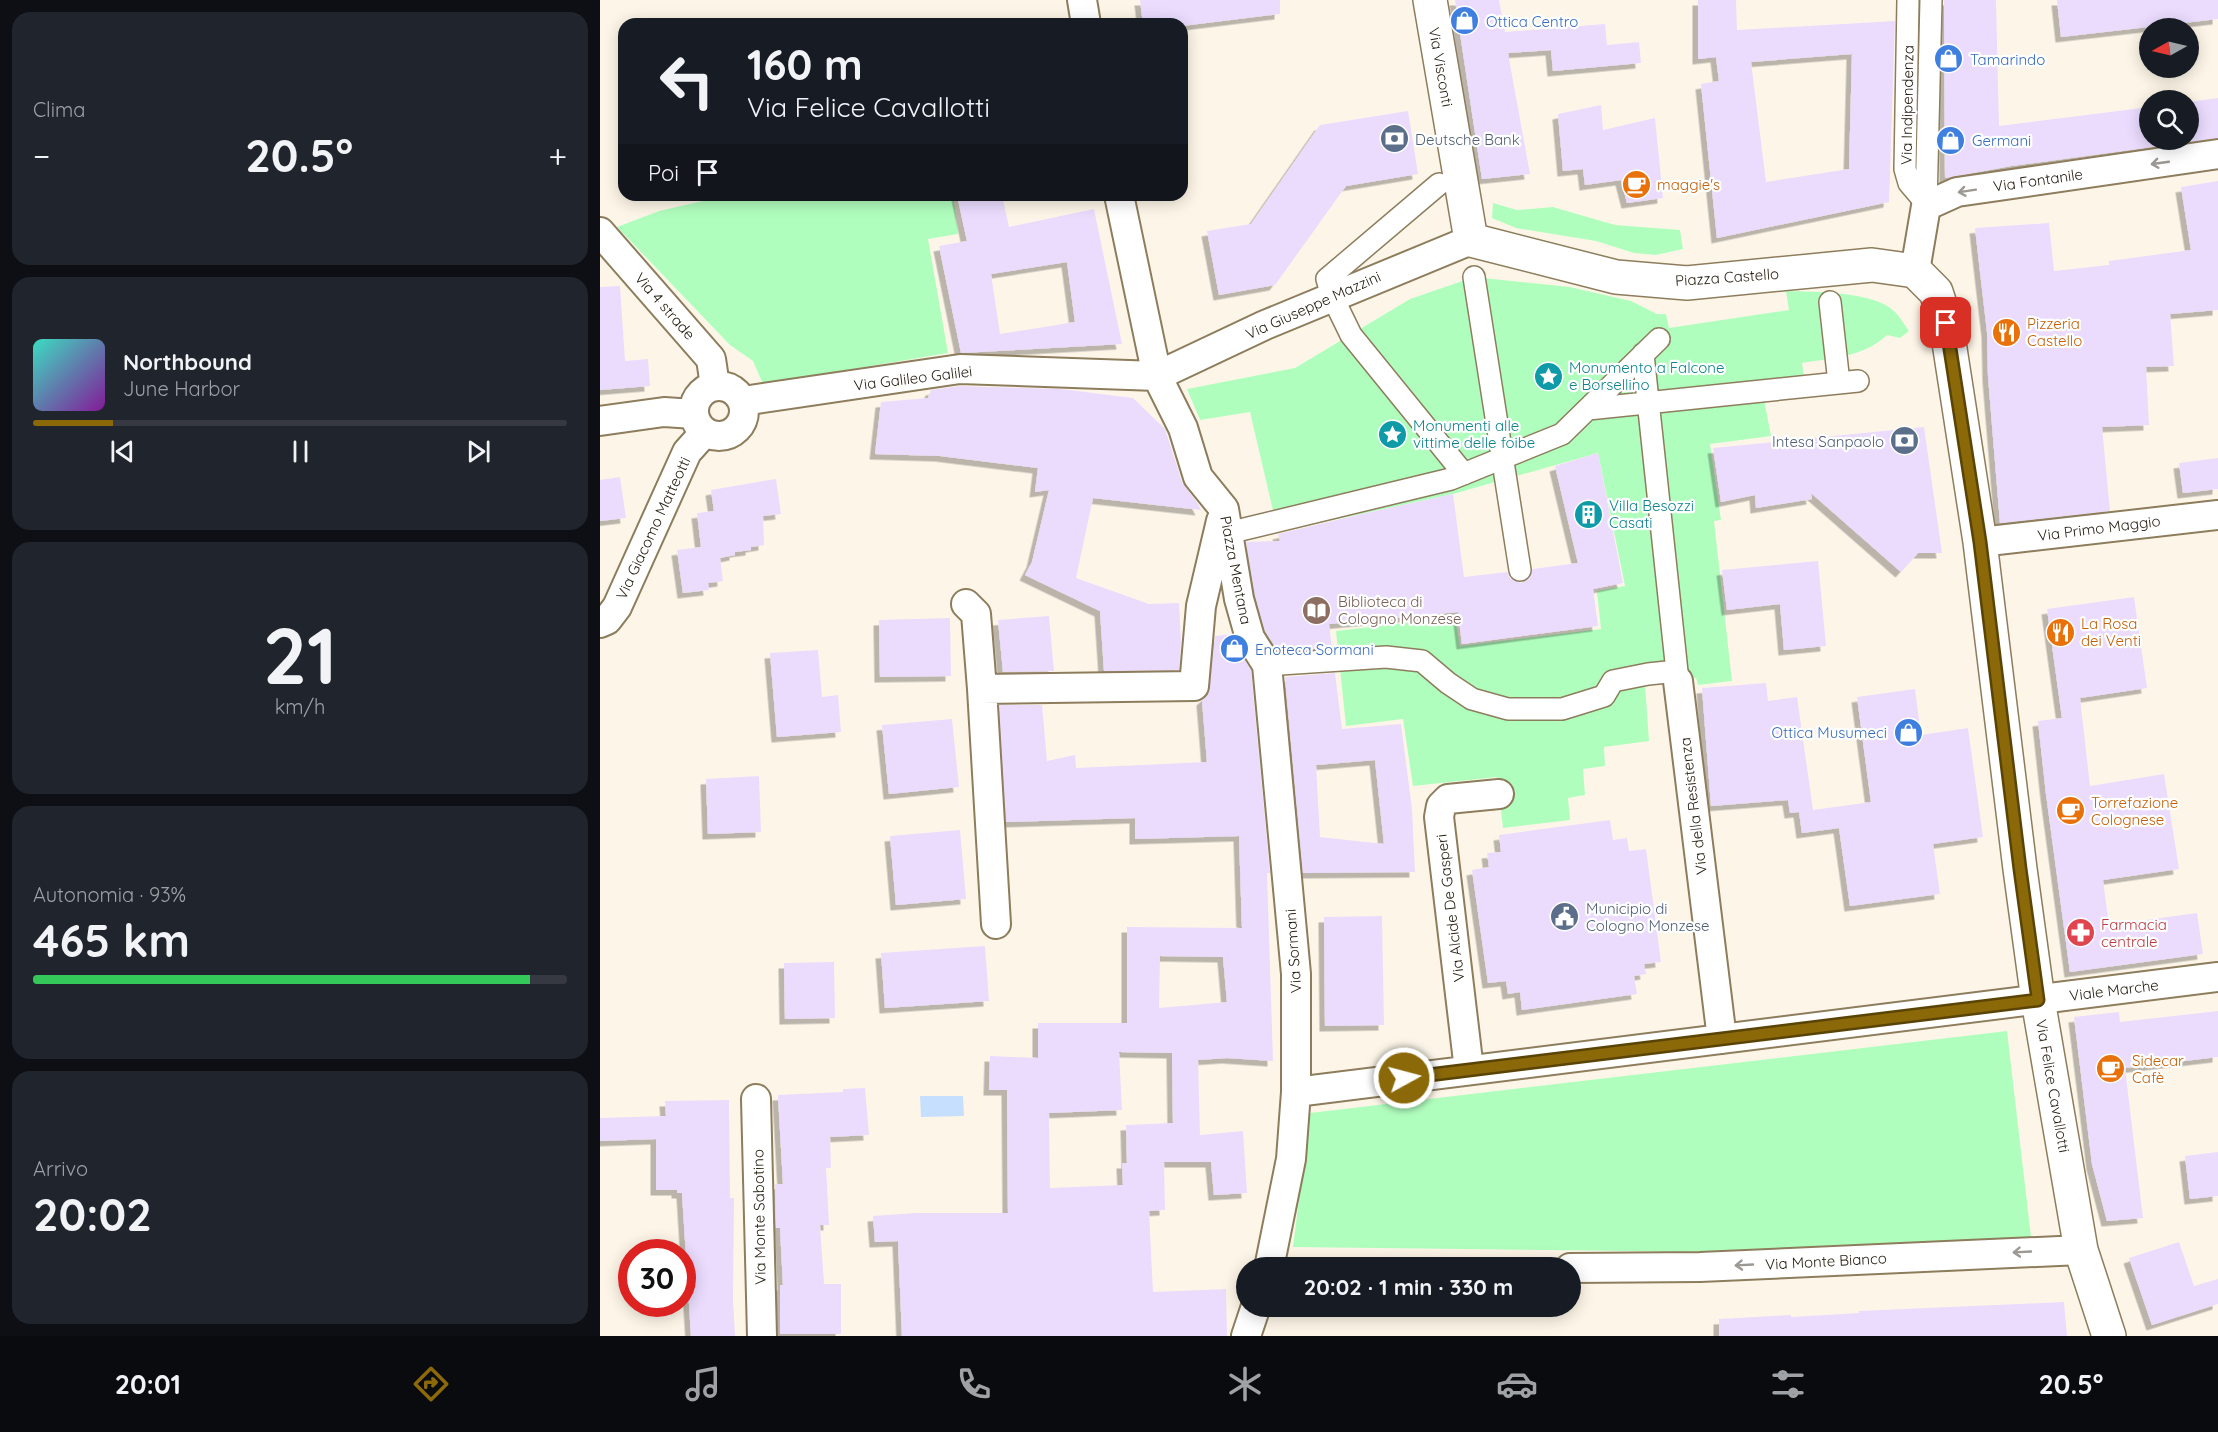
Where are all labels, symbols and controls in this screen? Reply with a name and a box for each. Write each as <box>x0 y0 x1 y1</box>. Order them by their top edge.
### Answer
shop icon: Ottica Centro <box>1449 5 1481 37</box>
place label: Ottica Centro <box>1486 12 1578 31</box>
north arrow <box>2139 18 2199 78</box>
map controls <box>2139 18 2199 150</box>
street label: Via Visconti <box>1425 26 1457 108</box>
text: 160 m <box>747 38 863 91</box>
icon: left <box>648 42 726 120</box>
shop icon: Tamarindo <box>1933 43 1965 75</box>
street label: Via Indipendenza <box>1896 45 1918 165</box>
place label: Tamarindo <box>1970 50 2045 69</box>
text: Via Felice Cavallotti <box>747 90 990 124</box>
button: search <box>2139 90 2199 150</box>
text: Clima <box>33 97 85 122</box>
bank icon: Deutsche Bank <box>1378 123 1410 155</box>
shop icon: Germani <box>1935 124 1967 156</box>
text: 20.5° <box>245 127 353 183</box>
place label: Deutsche Bank <box>1415 130 1520 149</box>
place label: Germani <box>1972 131 2031 150</box>
text: − <box>33 135 50 176</box>
text: + <box>548 135 567 176</box>
icon: arrive <box>691 156 724 189</box>
one-way arrow <box>2151 157 2170 168</box>
text: Poi <box>648 159 679 187</box>
street label: Via Fontanile <box>1992 164 2084 196</box>
cafe icon: maggie's <box>1620 168 1652 200</box>
place label: maggie's <box>1657 175 1720 194</box>
one-way arrow <box>1958 185 1977 196</box>
street label: Piazza Castello <box>1674 264 1780 290</box>
street label: Via Giuseppe Mazzini <box>1243 267 1383 343</box>
street label: Via 4 strade <box>631 269 699 343</box>
pin <box>1920 297 1971 348</box>
icon: arrive <box>1929 306 1962 339</box>
place label: Pizzeria Castello <box>2027 314 2082 350</box>
restaurant icon: Pizzeria Castello <box>1990 316 2022 348</box>
text: Northbound <box>123 348 252 376</box>
place label: Monumento a Falcone e Borsellino <box>1569 358 1724 394</box>
place icon: Monumento a Falcone e Borsellino <box>1532 360 1564 392</box>
street label: Via Galileo Galilei <box>853 361 973 395</box>
text: June Harbor <box>123 376 240 401</box>
place label: Monumenti alle vittime delle foibe <box>1413 416 1535 452</box>
place icon: Monumenti alle vittime delle foibe <box>1376 418 1408 450</box>
bank icon: Intesa Sanpaolo <box>1889 425 1921 457</box>
place label: Intesa Sanpaolo <box>1772 432 1884 451</box>
icon: previous <box>106 435 139 468</box>
icon: pause <box>284 435 317 468</box>
icon: next <box>462 435 495 468</box>
street label: Via Giacomo Matteotti <box>612 454 694 602</box>
place label: Villa Besozzi Casati <box>1609 496 1694 532</box>
building icon: Villa Besozzi Casati <box>1572 498 1604 530</box>
street label: Via Primo Maggio <box>2036 511 2162 545</box>
street label: Piazza Mentana <box>1216 514 1256 626</box>
place label: Biblioteca di Cologno Monzese <box>1338 592 1462 628</box>
library icon: Biblioteca di Cologno Monzese <box>1301 594 1333 626</box>
text: 21 <box>263 606 337 704</box>
place label: La Rosa dei Venti <box>2081 614 2141 650</box>
restaurant icon: La Rosa dei Venti <box>2044 616 2076 648</box>
shop icon: Enoteca Sormani <box>1218 633 1250 665</box>
place label: Enoteca Sormani <box>1255 640 1374 659</box>
text: km/h <box>275 694 325 719</box>
shop icon: Ottica Musumeci <box>1892 716 1924 748</box>
place label: Ottica Musumeci <box>1772 723 1887 742</box>
street label: Via della Resistenza <box>1675 736 1711 876</box>
place label: Torrefazione Colognese <box>2091 793 2178 829</box>
cafe icon: Torrefazione Colognese <box>2054 795 2086 827</box>
street label: Via Alcide De Gasperi <box>1432 833 1468 983</box>
text: Autonomia · 93% <box>33 882 186 907</box>
place label: Municipio di Cologno Monzese <box>1586 899 1710 935</box>
public building icon: Municipio di Cologno Monzese <box>1549 901 1581 933</box>
street label: Via Sormani <box>1281 908 1305 994</box>
text: 465 km <box>33 912 190 968</box>
place label: Farmacia centrale <box>2101 915 2167 951</box>
pharmacy icon: Farmacia centrale <box>2064 917 2096 949</box>
street label: Viale Marche <box>2068 975 2160 1005</box>
street label: Via Felice Cavallotti <box>2032 1018 2074 1154</box>
position arrow <box>1372 1046 1436 1110</box>
place label: Sidecar Cafè <box>2132 1051 2184 1087</box>
cafe icon: Sidecar Cafè <box>2095 1053 2127 1085</box>
street label: Via Monte Sabotino <box>748 1149 770 1285</box>
text: Arrivo <box>33 1156 88 1181</box>
text: 20:02 <box>33 1186 152 1242</box>
speed limit sign: 30 <box>618 1239 696 1317</box>
one-way arrow <box>2013 1246 2033 1257</box>
street label: Via Monte Bianco <box>1765 1248 1887 1274</box>
one-way arrow <box>1734 1260 1754 1271</box>
text: 20:02 · 1 min · 330 m <box>1304 1273 1513 1301</box>
icon: directions <box>410 1363 452 1405</box>
icon: music <box>682 1363 724 1405</box>
icon: phone <box>953 1363 995 1405</box>
icon: climate <box>1224 1363 1266 1405</box>
icon: car <box>1496 1363 1538 1405</box>
icon: filters <box>1767 1363 1809 1405</box>
text: 20:01 <box>115 1367 181 1401</box>
text: 20.5° <box>2038 1367 2103 1401</box>

